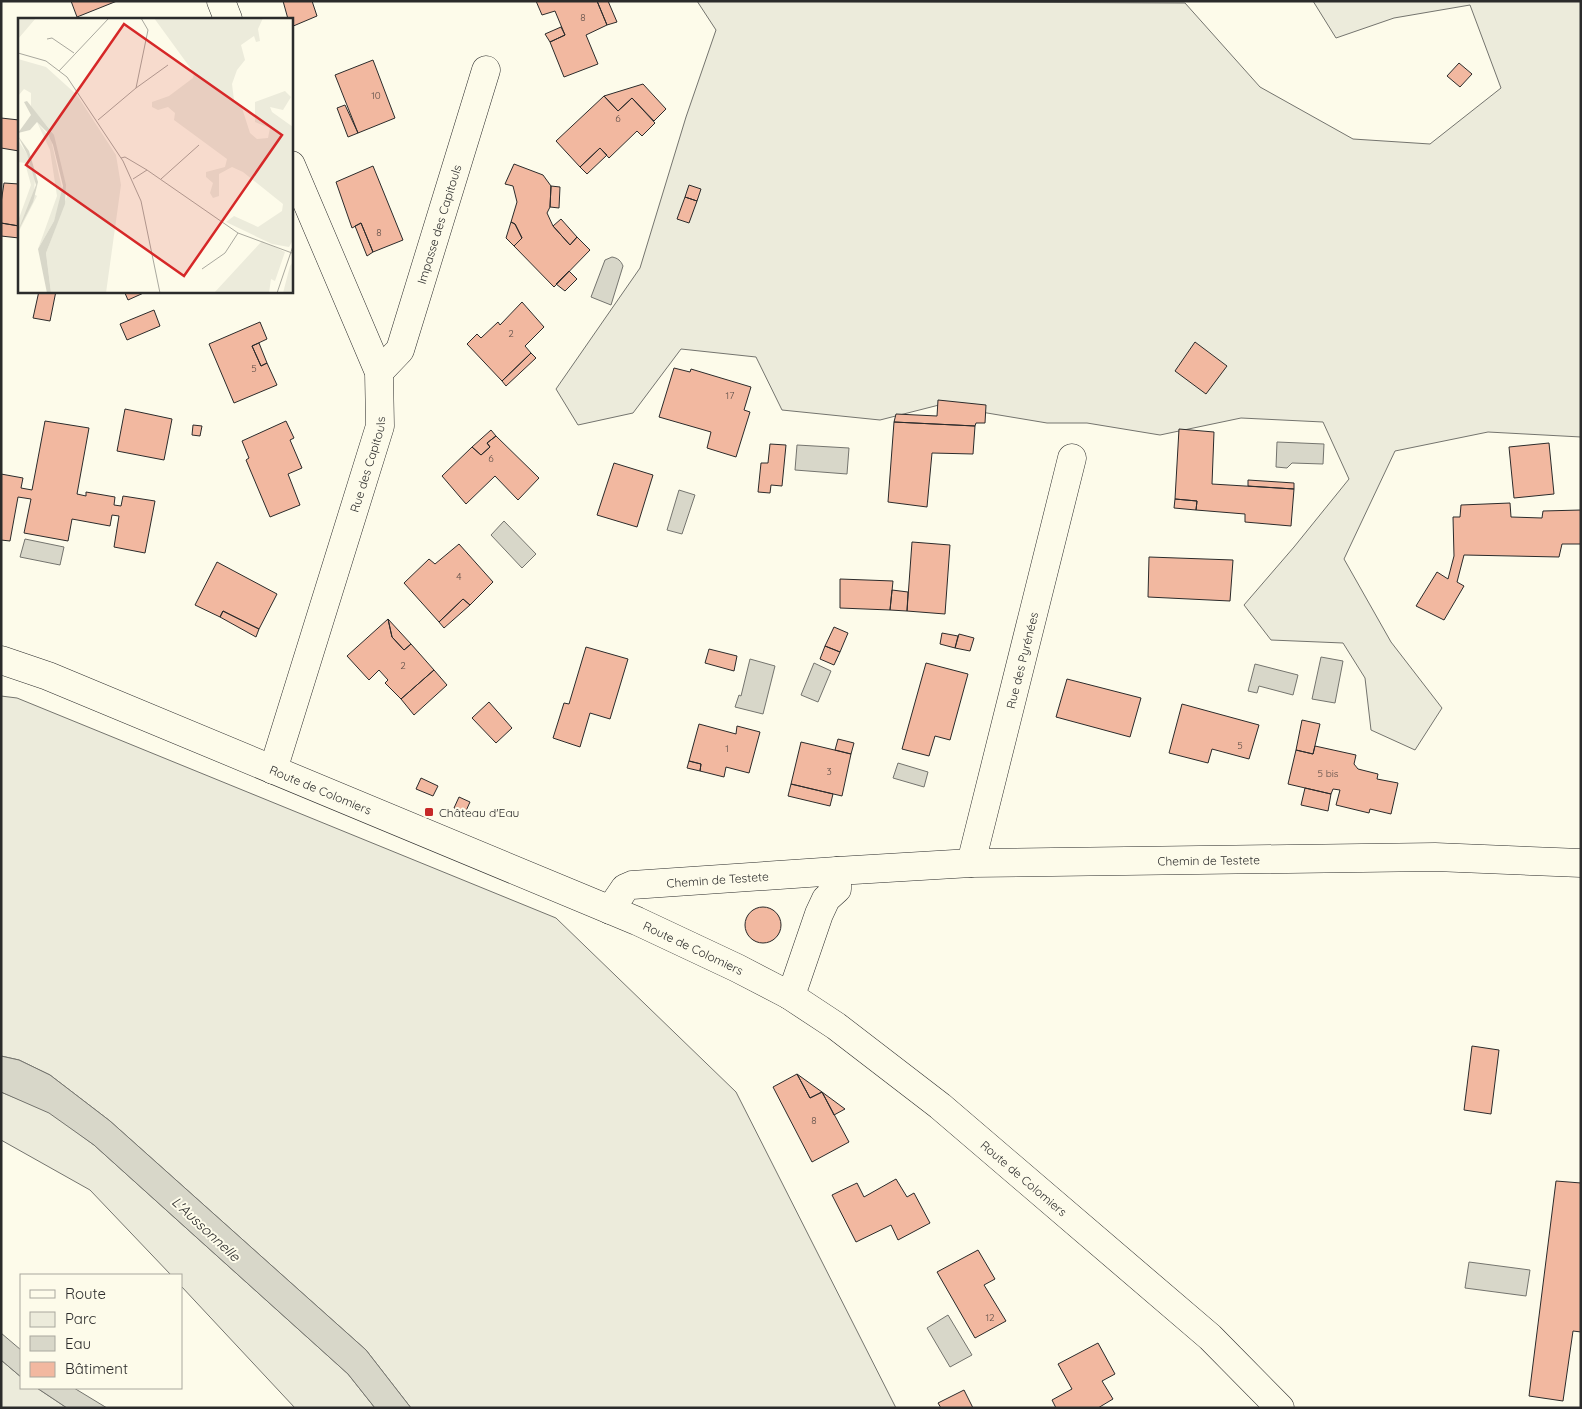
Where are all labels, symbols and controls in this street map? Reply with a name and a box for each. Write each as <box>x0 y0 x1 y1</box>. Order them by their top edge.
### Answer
house number: 8 <box>580 11 586 24</box>
inset map <box>18 18 292 292</box>
house number: 10 <box>371 89 381 102</box>
house number: 6 <box>615 112 621 125</box>
street label: Impasse des Capitouls <box>413 162 464 286</box>
house number: 8 <box>376 226 382 239</box>
house number: 2 <box>508 327 514 340</box>
house number: 5 <box>251 362 257 375</box>
house number: 17 <box>726 389 734 402</box>
street label: Rue des Capitouls <box>346 416 387 514</box>
house number: 6 <box>488 452 494 465</box>
house number: 4 <box>456 570 462 583</box>
street label: Rue des Pyrénées <box>1002 610 1041 710</box>
house number: 2 <box>400 659 406 672</box>
house number: 5 <box>1237 739 1243 752</box>
house number: 1 <box>725 742 729 755</box>
street label: Route de Colomiers <box>267 762 374 817</box>
house number: 3 <box>826 765 832 778</box>
house number: 5 bis <box>1317 767 1339 780</box>
place label: Château d'Eau <box>439 805 519 820</box>
marker: Château d'Eau <box>423 806 435 818</box>
street label: Chemin de Testete <box>1157 852 1260 868</box>
street label: Chemin de Testete <box>666 868 769 890</box>
street label: Route de Colomiers <box>641 918 747 978</box>
house number: 8 <box>811 1114 817 1127</box>
street label: Route de Colomiers <box>978 1137 1071 1219</box>
water label: L'Aussonnelle <box>168 1193 245 1266</box>
legend <box>20 1274 182 1389</box>
text: Route <box>65 1284 106 1303</box>
text: Parc <box>65 1309 96 1328</box>
house number: 12 <box>985 1311 995 1324</box>
text: Eau <box>65 1334 91 1353</box>
text: Bâtiment <box>65 1359 128 1378</box>

